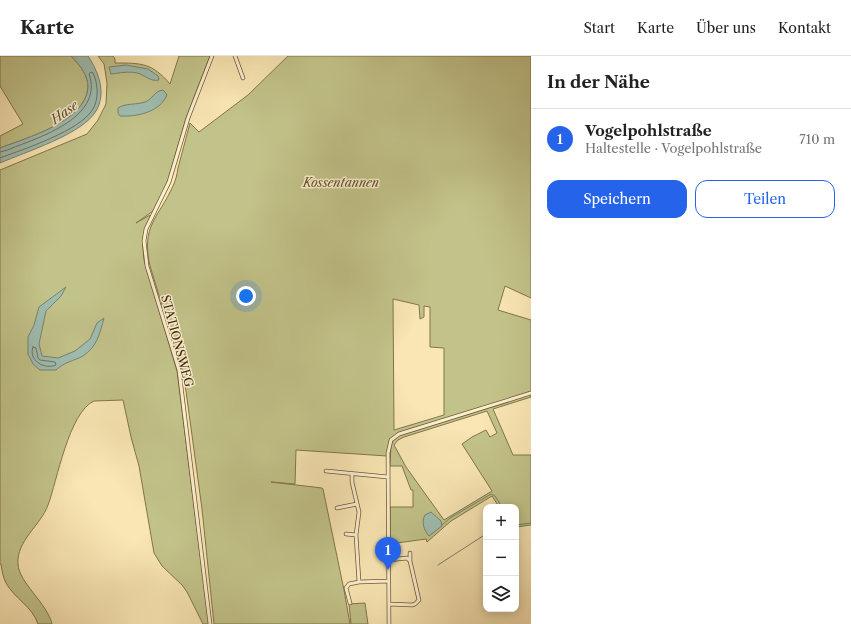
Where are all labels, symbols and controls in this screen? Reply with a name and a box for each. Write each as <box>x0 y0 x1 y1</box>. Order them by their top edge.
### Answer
text: Karte <box>20 16 74 39</box>
text: Start <box>583 19 615 37</box>
text: Karte <box>637 19 674 37</box>
text: Über uns <box>696 19 756 37</box>
text: Kontakt <box>778 19 831 37</box>
text: In der Nähe <box>547 72 650 92</box>
water label: Hase <box>46 96 81 128</box>
text: Vogelpohlstraße <box>585 121 712 140</box>
text: 1 <box>557 131 563 147</box>
text: 710 m <box>799 131 835 147</box>
text: Haltestelle · Vogelpohlstraße <box>585 140 762 156</box>
park label: Kossentannen <box>302 175 379 190</box>
button: Speichern <box>547 180 687 218</box>
button: Teilen <box>695 180 835 218</box>
your location <box>236 286 256 306</box>
street label: STATIONSWEG <box>158 293 197 389</box>
map controls <box>483 504 519 612</box>
button: + <box>483 504 519 540</box>
pin: 1 <box>375 537 401 570</box>
button: − <box>483 540 519 576</box>
button: layers <box>483 576 519 612</box>

